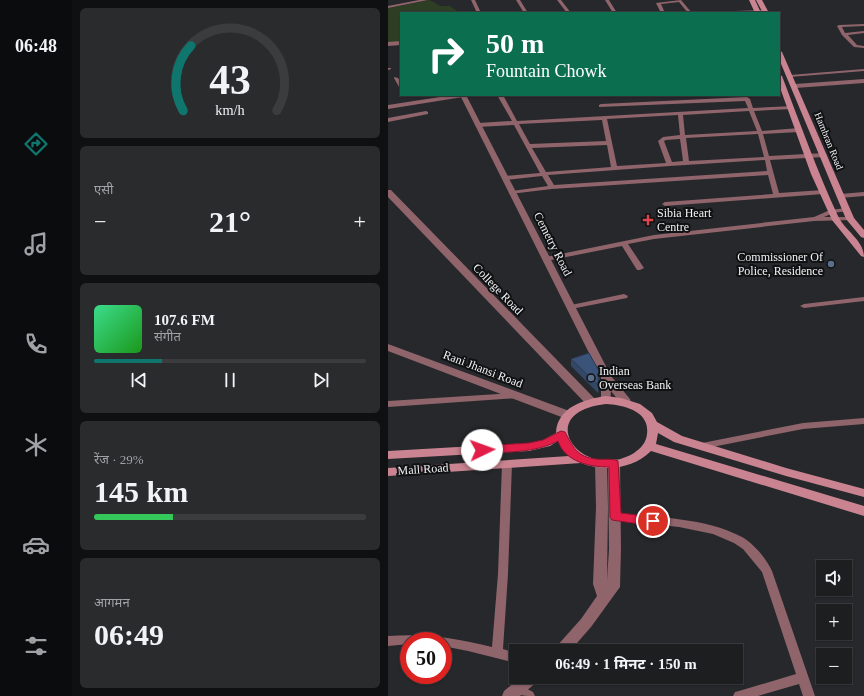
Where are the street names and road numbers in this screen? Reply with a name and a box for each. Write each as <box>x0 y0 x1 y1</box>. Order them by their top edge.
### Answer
street label: Hambran Road <box>813 111 845 171</box>
street label: Cemetry Road <box>531 210 575 278</box>
street label: College Road <box>470 261 526 317</box>
street label: Rani Jhansi Road <box>441 347 525 391</box>
street label: Mall Road <box>397 460 449 478</box>

